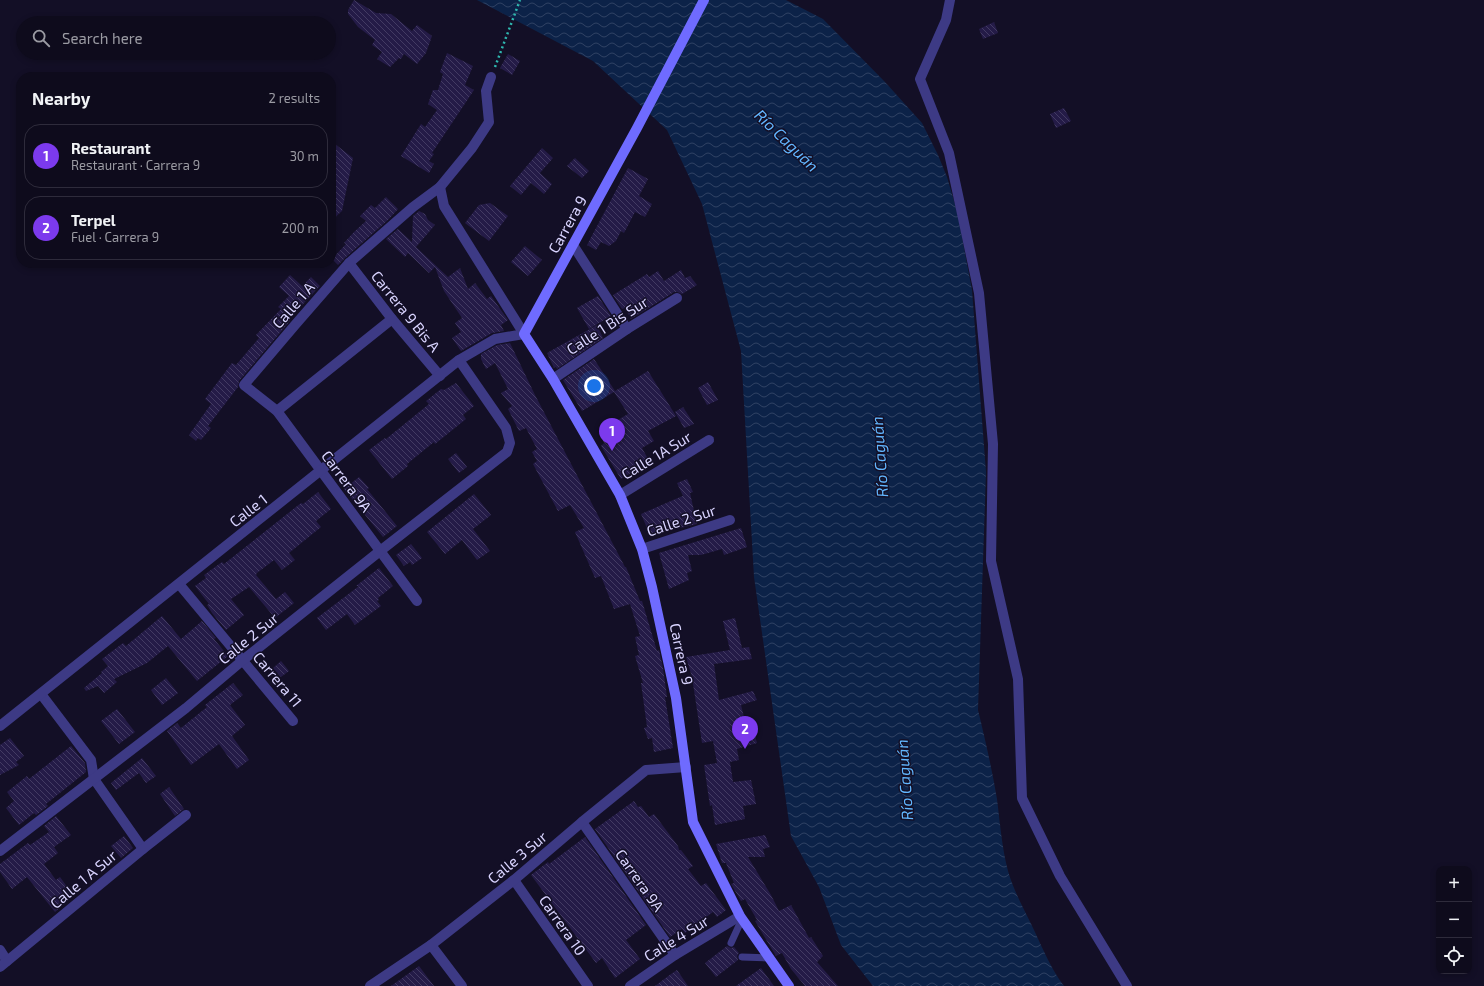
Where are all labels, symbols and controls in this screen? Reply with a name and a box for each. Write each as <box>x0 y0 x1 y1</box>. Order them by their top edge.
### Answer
search box <box>16 16 336 60</box>
icon: search <box>30 27 52 49</box>
text: Search here <box>62 29 143 47</box>
text: Nearby <box>32 88 90 108</box>
text: 2 results <box>268 90 320 106</box>
water label: Río Caguán <box>751 105 823 175</box>
text: Restaurant <box>71 139 151 157</box>
text: 1 <box>43 148 49 164</box>
text: 30 m <box>290 148 319 164</box>
text: Restaurant · Carrera 9 <box>71 157 200 173</box>
street label: Carrera 9 <box>544 192 590 256</box>
text: Terpel <box>71 211 116 229</box>
text: 2 <box>42 220 50 236</box>
text: 200 m <box>282 220 319 236</box>
text: Fuel · Carrera 9 <box>71 229 159 245</box>
street label: Carrera 9 Bis A <box>368 267 445 356</box>
street label: Calle 1 A <box>268 278 318 332</box>
street label: Calle 1 Bis Sur <box>563 292 651 358</box>
your location <box>584 376 604 396</box>
water label: Río Caguán <box>867 416 891 498</box>
pin: 1 <box>599 418 625 451</box>
street label: Calle 1A Sur <box>618 427 694 483</box>
street label: Carrera 9A <box>318 447 376 516</box>
street label: Calle 1 <box>225 490 271 530</box>
street label: Calle 2 Sur <box>644 500 718 540</box>
street label: Calle 2 Sur <box>214 608 282 668</box>
street label: Carrera 9 <box>667 621 697 687</box>
street label: Carrera 11 <box>250 648 306 710</box>
pin: 2 <box>732 716 758 749</box>
water label: Río Caguán <box>892 739 916 821</box>
street label: Calle 3 Sur <box>484 827 550 887</box>
street label: Carrera 9A <box>612 845 668 915</box>
street label: Calle 1 A Sur <box>46 846 120 912</box>
map controls <box>1436 866 1472 974</box>
button: + <box>1436 866 1472 902</box>
street label: Carrera 10 <box>536 891 590 959</box>
button: − <box>1436 902 1472 938</box>
street label: Calle 4 Sur <box>640 911 712 965</box>
button: locate <box>1436 938 1472 974</box>

